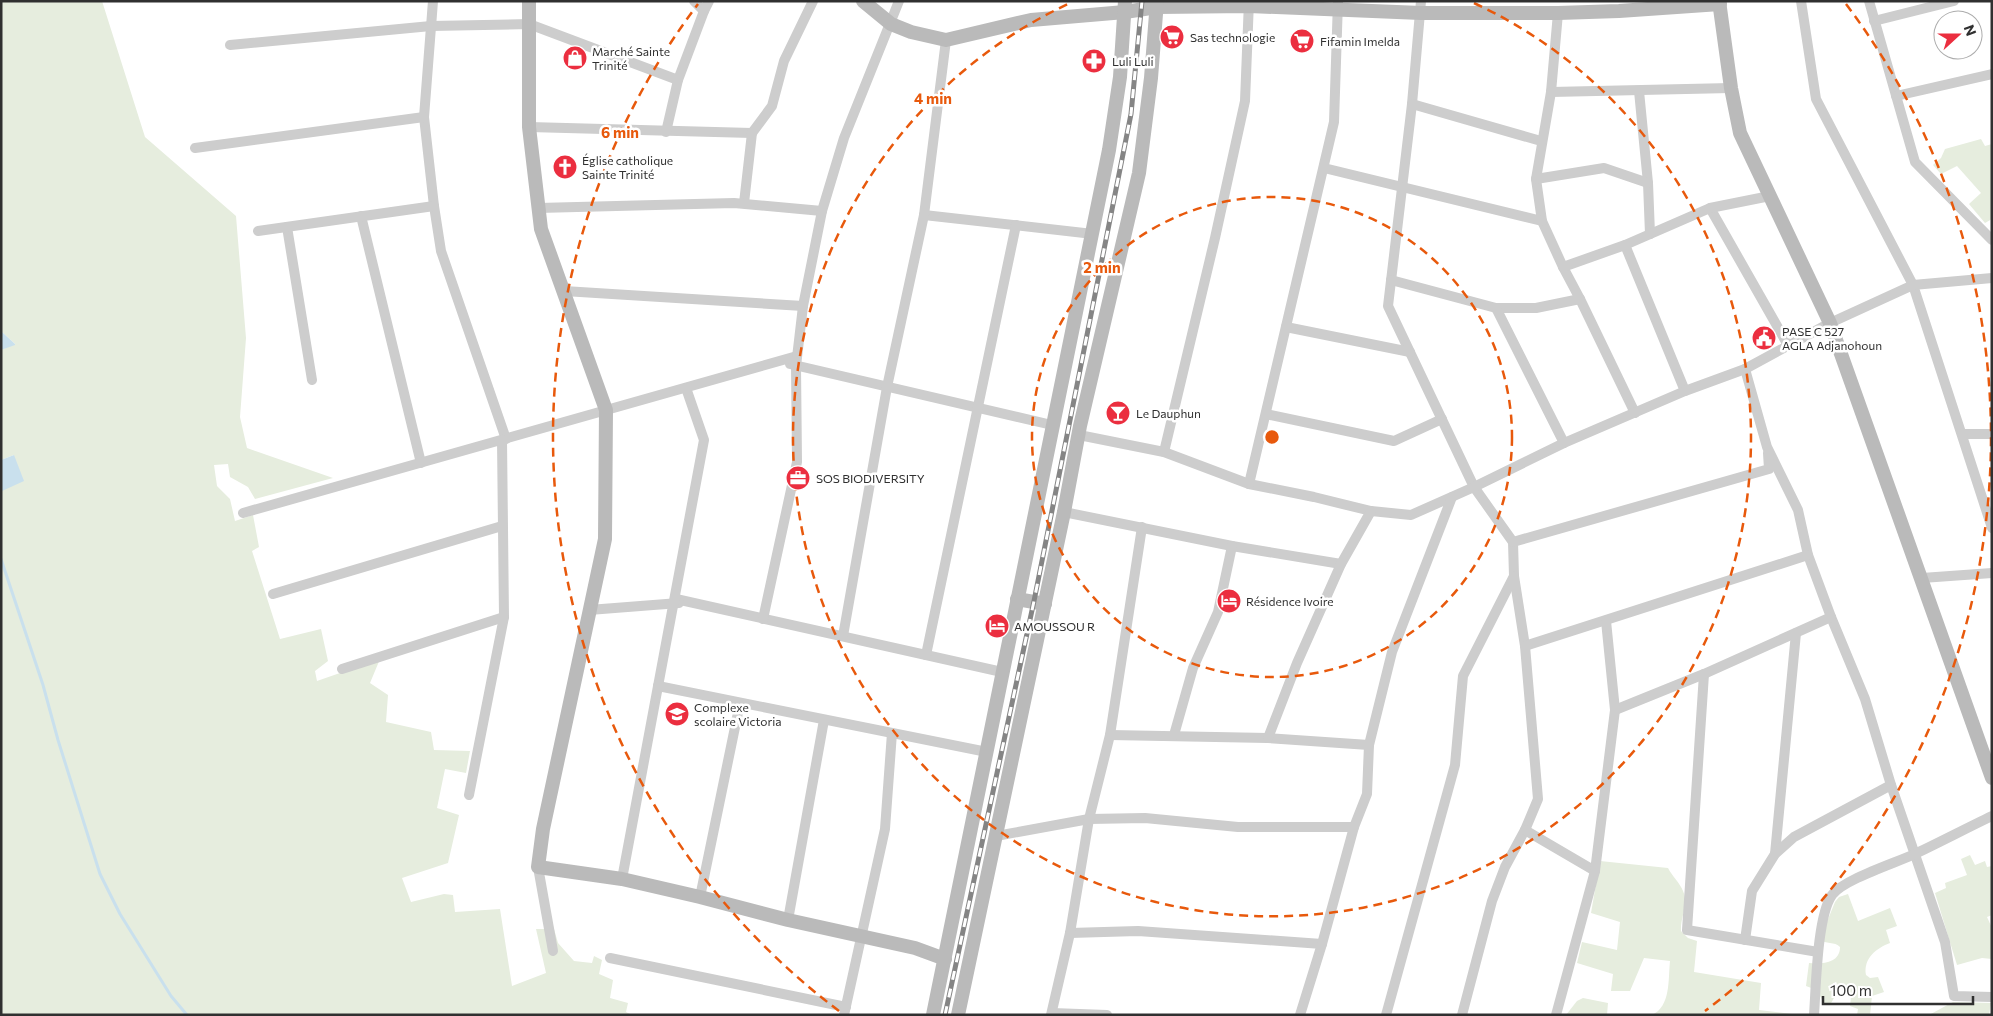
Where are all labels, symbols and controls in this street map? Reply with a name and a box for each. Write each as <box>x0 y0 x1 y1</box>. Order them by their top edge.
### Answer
north arrow <box>1933 10 1983 60</box>
text: N <box>1961 22 1980 38</box>
supermarket icon: Sas technologie <box>1159 24 1185 50</box>
supermarket icon: Fifamin Imelda <box>1289 28 1315 54</box>
place label: Sas technologie <box>1190 30 1275 44</box>
place label: Fifamin Imelda <box>1320 34 1400 48</box>
place label: Marché Sainte Trinité <box>592 44 670 72</box>
shop icon: Marché Sainte Trinité <box>562 45 588 71</box>
pharmacy icon: Luli Luli <box>1081 48 1107 74</box>
place label: Luli Luli <box>1112 54 1154 68</box>
text: 4 min <box>914 89 952 107</box>
text: 6 min <box>601 123 639 141</box>
place label: Église catholique Sainte Trinité <box>582 153 673 181</box>
church icon: Église catholique Sainte Trinité <box>552 154 578 180</box>
text: 2 min <box>1083 258 1121 276</box>
place label: PASE C 527 AGLA Adjanohoun <box>1782 324 1882 352</box>
public building icon: PASE C 527 AGLA Adjanohoun <box>1751 325 1777 351</box>
bar icon: Le Dauphun <box>1105 400 1131 426</box>
place label: Le Dauphun <box>1136 406 1201 420</box>
centre of rings <box>1263 428 1281 446</box>
office icon: SOS BIODIVERSITY <box>785 465 811 491</box>
place label: SOS BIODIVERSITY <box>816 471 925 485</box>
hotel icon: Résidence Ivoire <box>1216 588 1242 614</box>
place label: Résidence Ivoire <box>1246 594 1334 608</box>
hotel icon: AMOUSSOU R <box>984 613 1010 639</box>
place label: AMOUSSOU R <box>1014 619 1095 633</box>
place label: Complexe scolaire Victoria <box>694 700 782 728</box>
school or university icon: Complexe scolaire Victoria <box>664 701 690 727</box>
scale bar <box>1823 974 1973 1006</box>
text: 100 m <box>1830 981 1872 999</box>

